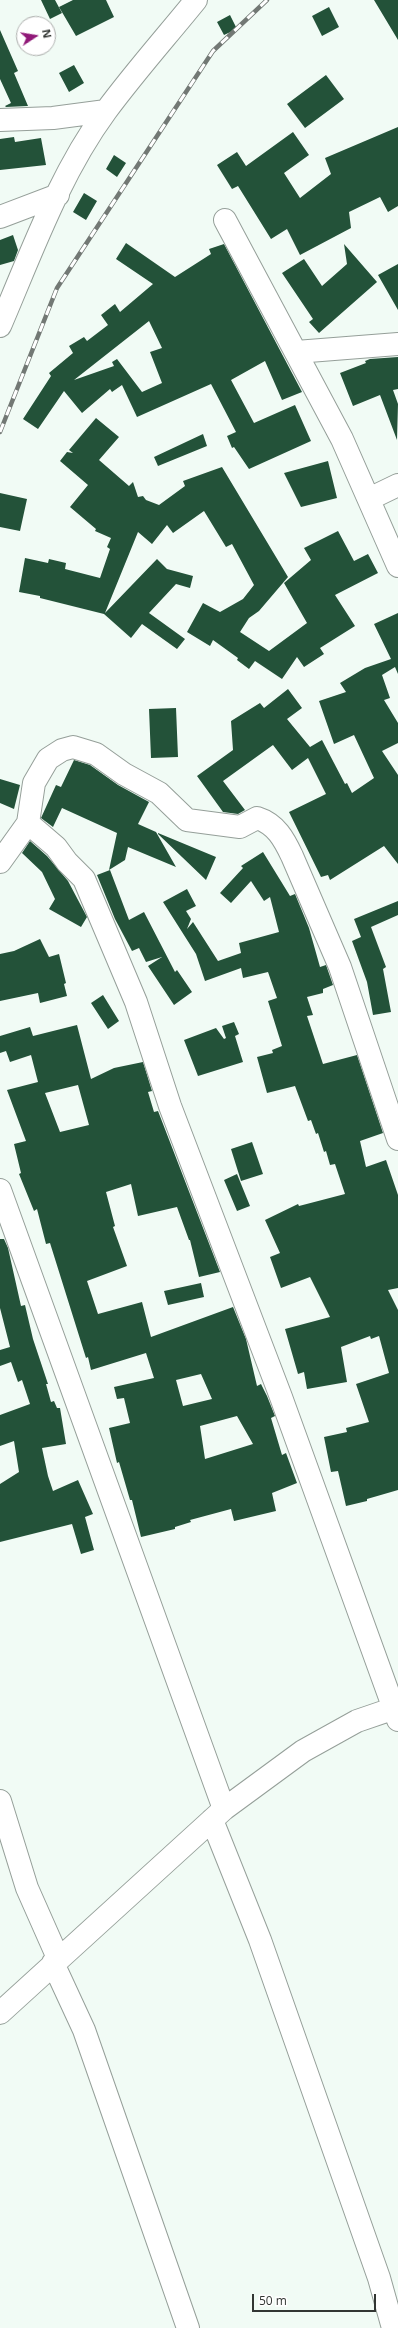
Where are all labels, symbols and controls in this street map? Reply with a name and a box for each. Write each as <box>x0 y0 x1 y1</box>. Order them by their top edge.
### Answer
north arrow <box>16 16 56 56</box>
text: N <box>39 28 56 40</box>
scale bar <box>254 2286 378 2312</box>
text: 50 m <box>259 2292 287 2309</box>

